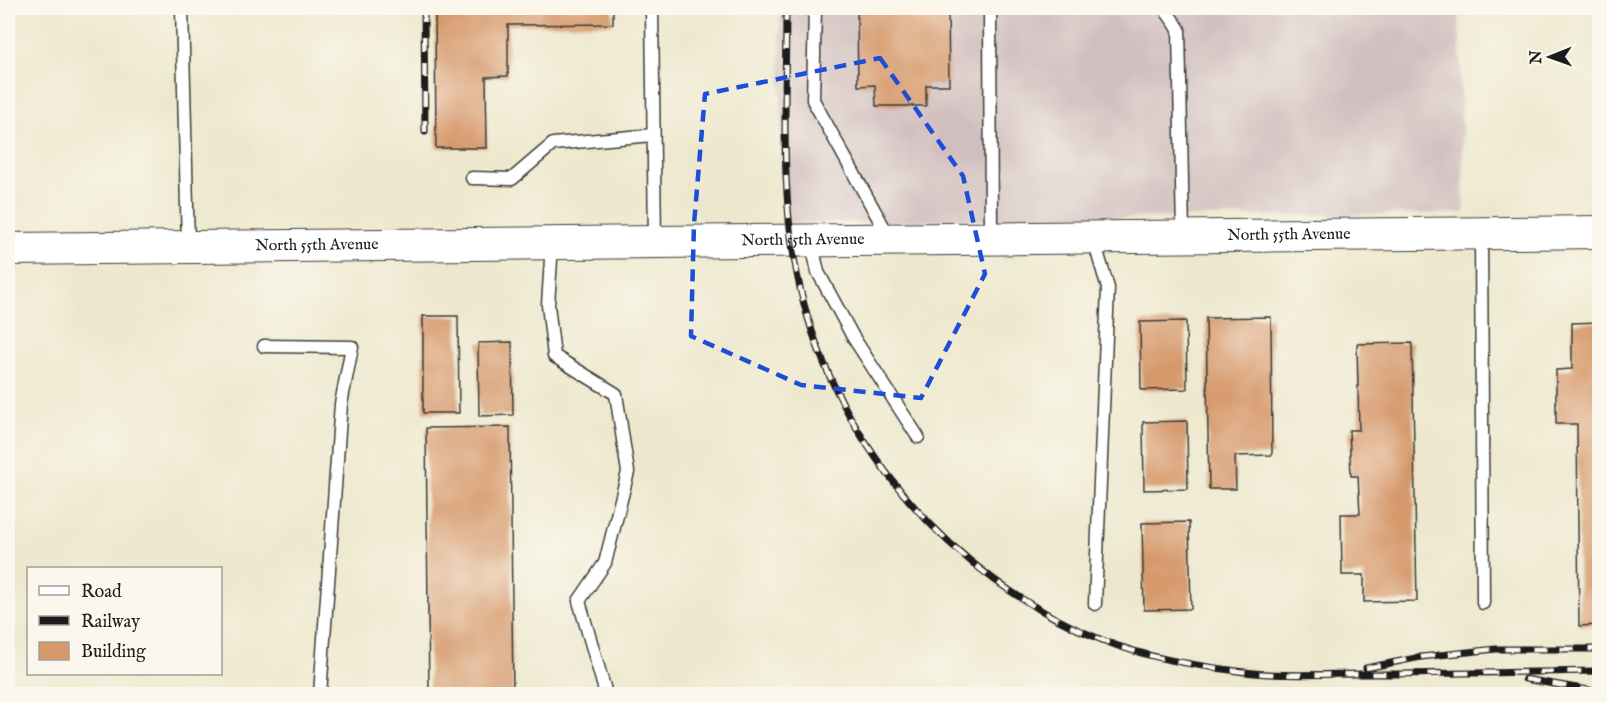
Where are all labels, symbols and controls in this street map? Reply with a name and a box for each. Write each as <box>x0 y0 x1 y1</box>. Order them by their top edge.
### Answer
north arrow <box>1520 27 1580 87</box>
text: N <box>1527 50 1547 65</box>
street label: North 55th Avenue <box>1227 225 1351 246</box>
street label: North 55th Avenue <box>741 230 865 251</box>
street label: North 55th Avenue <box>255 235 379 256</box>
legend <box>27 567 222 675</box>
text: Road <box>81 581 122 604</box>
text: Railway <box>81 611 140 634</box>
text: Building <box>81 641 146 664</box>

